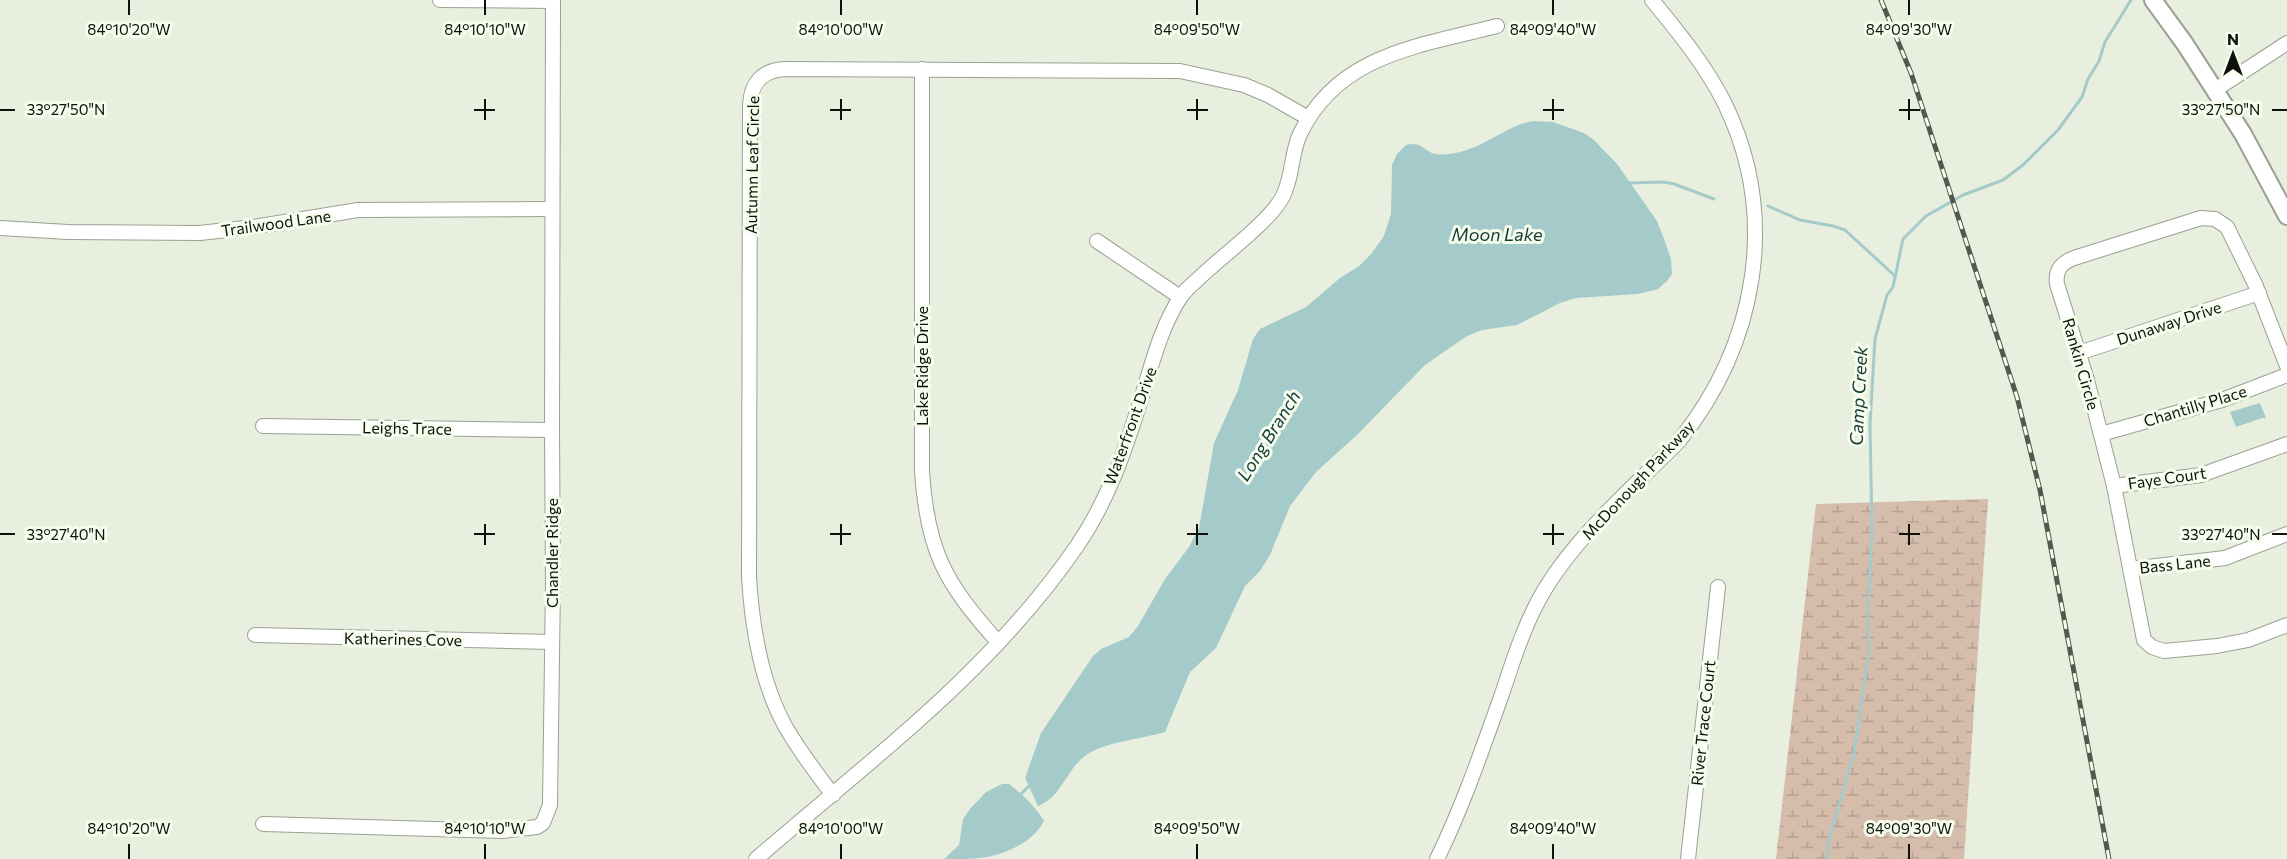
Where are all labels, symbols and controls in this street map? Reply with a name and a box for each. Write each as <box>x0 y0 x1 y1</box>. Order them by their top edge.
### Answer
text: 84°10'20"W <box>87 20 171 38</box>
text: 84°10'10"W <box>444 20 526 38</box>
text: 84°10'00"W <box>799 20 883 38</box>
text: 84°09'50"W <box>1154 20 1240 38</box>
text: 84°09'40"W <box>1510 20 1596 38</box>
text: 84°09'30"W <box>1866 20 1952 38</box>
north arrow <box>2203 24 2263 84</box>
text: N <box>2227 29 2239 48</box>
street label: Autumn Leaf Circle <box>741 96 762 234</box>
text: 33°27'50"N <box>27 100 105 118</box>
text: 33°27'50"N <box>2182 100 2260 118</box>
street label: Trailwood Lane <box>220 205 332 240</box>
water label: Moon Lake <box>1451 223 1543 245</box>
street label: Dunaway Drive <box>2114 297 2224 348</box>
street label: Lake Ridge Drive <box>912 306 931 426</box>
street label: Rankin Circle <box>2059 316 2104 412</box>
water label: Camp Creek <box>1844 344 1872 446</box>
street label: Waterfront Drive <box>1099 364 1160 488</box>
street label: Chantilly Place <box>2141 381 2249 430</box>
water label: Long Branch <box>1232 386 1305 485</box>
street label: McDonough Parkway <box>1578 416 1698 543</box>
street label: Leighs Trace <box>362 417 452 438</box>
street label: Faye Court <box>2127 463 2208 492</box>
street label: Chandler Ridge <box>542 498 561 608</box>
text: 33°27'40"N <box>27 525 106 543</box>
text: 33°27'40"N <box>2182 525 2261 543</box>
street label: Bass Lane <box>2138 550 2211 577</box>
street label: Katherines Cove <box>344 628 462 649</box>
street label: River Trace Court <box>1686 659 1719 787</box>
text: 84°10'20"W <box>87 819 171 837</box>
text: 84°10'10"W <box>444 819 526 837</box>
text: 84°10'00"W <box>799 819 883 837</box>
text: 84°09'50"W <box>1154 819 1240 837</box>
text: 84°09'40"W <box>1510 819 1596 837</box>
text: 84°09'30"W <box>1866 819 1952 837</box>

